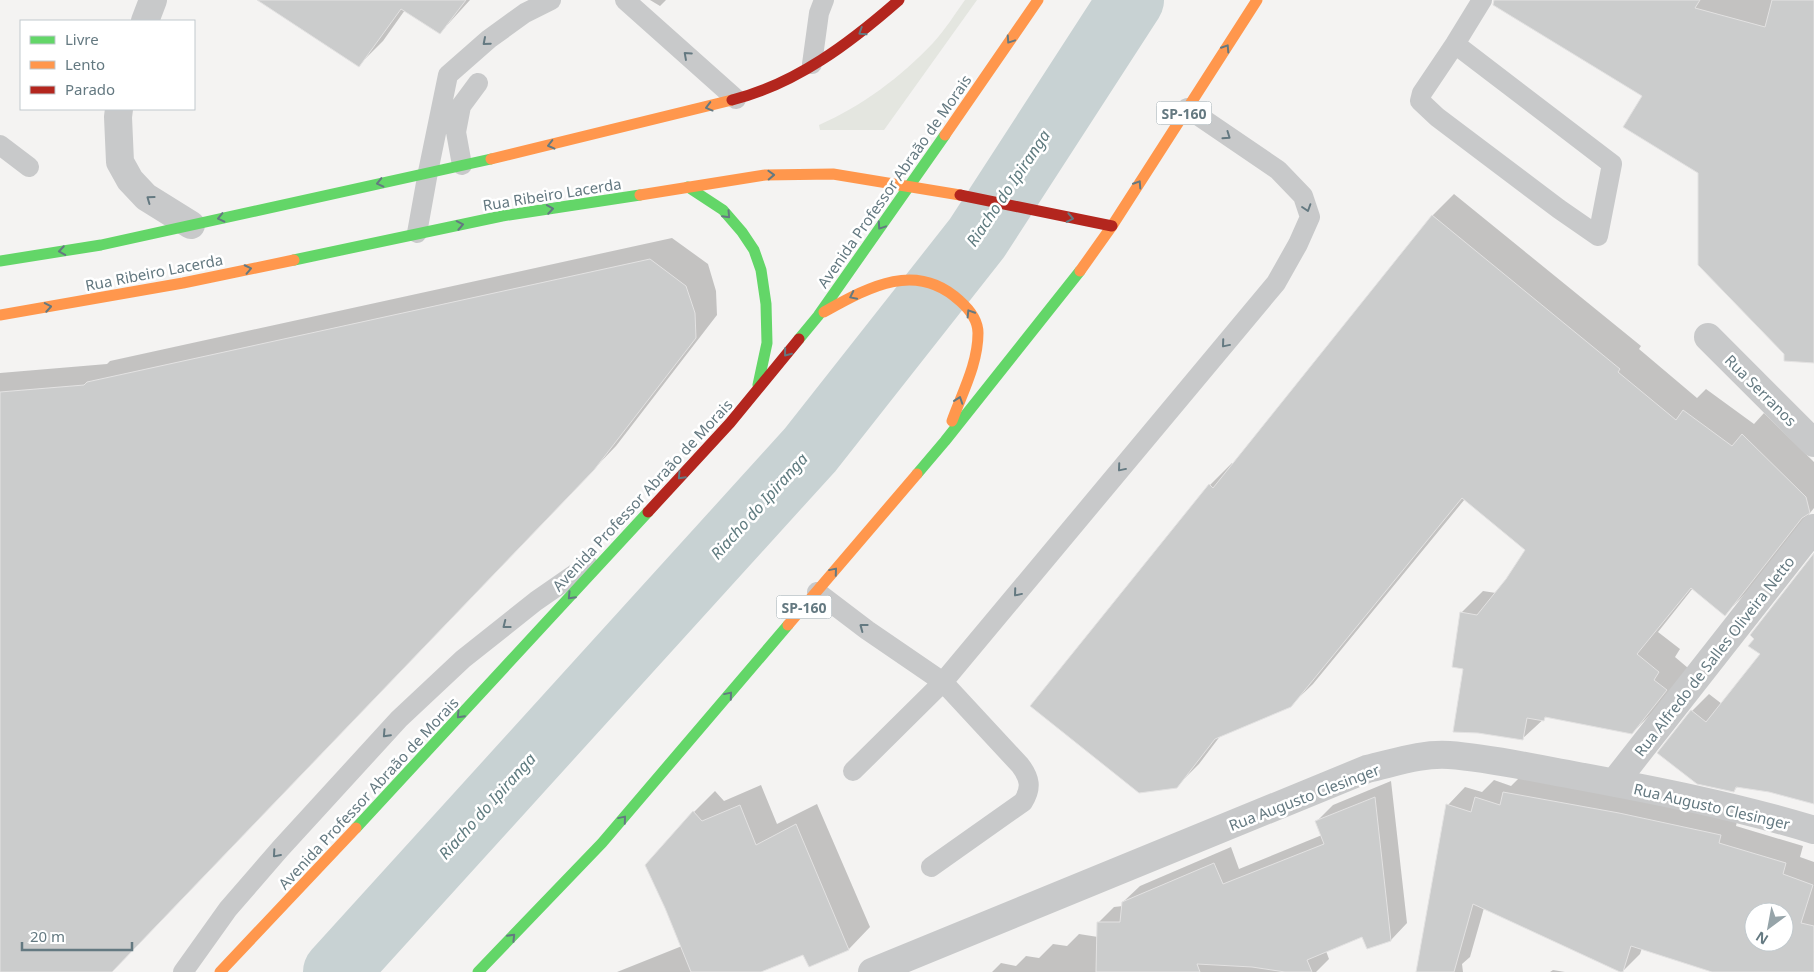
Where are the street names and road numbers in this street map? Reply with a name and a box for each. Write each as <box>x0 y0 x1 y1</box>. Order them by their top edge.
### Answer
street label: Avenida Professor Abraão de Morais <box>812 71 976 291</box>
road number: SP-160 <box>1156 102 1212 125</box>
street label: Rua Ribeiro Lacerda <box>481 173 623 215</box>
street label: Rua Ribeiro Lacerda <box>83 249 225 295</box>
street label: Rua Serranos <box>1721 350 1801 430</box>
street label: Avenida Professor Abraão de Morais <box>547 395 737 595</box>
street label: Rua Alfredo de Salles Oliveira Netto <box>1629 552 1799 760</box>
road number: SP-160 <box>776 596 832 618</box>
street label: Avenida Professor Abraão de Morais <box>273 693 463 893</box>
street label: Rua Augusto Clesinger <box>1226 759 1382 835</box>
street label: Rua Augusto Clesinger <box>1632 778 1792 834</box>

